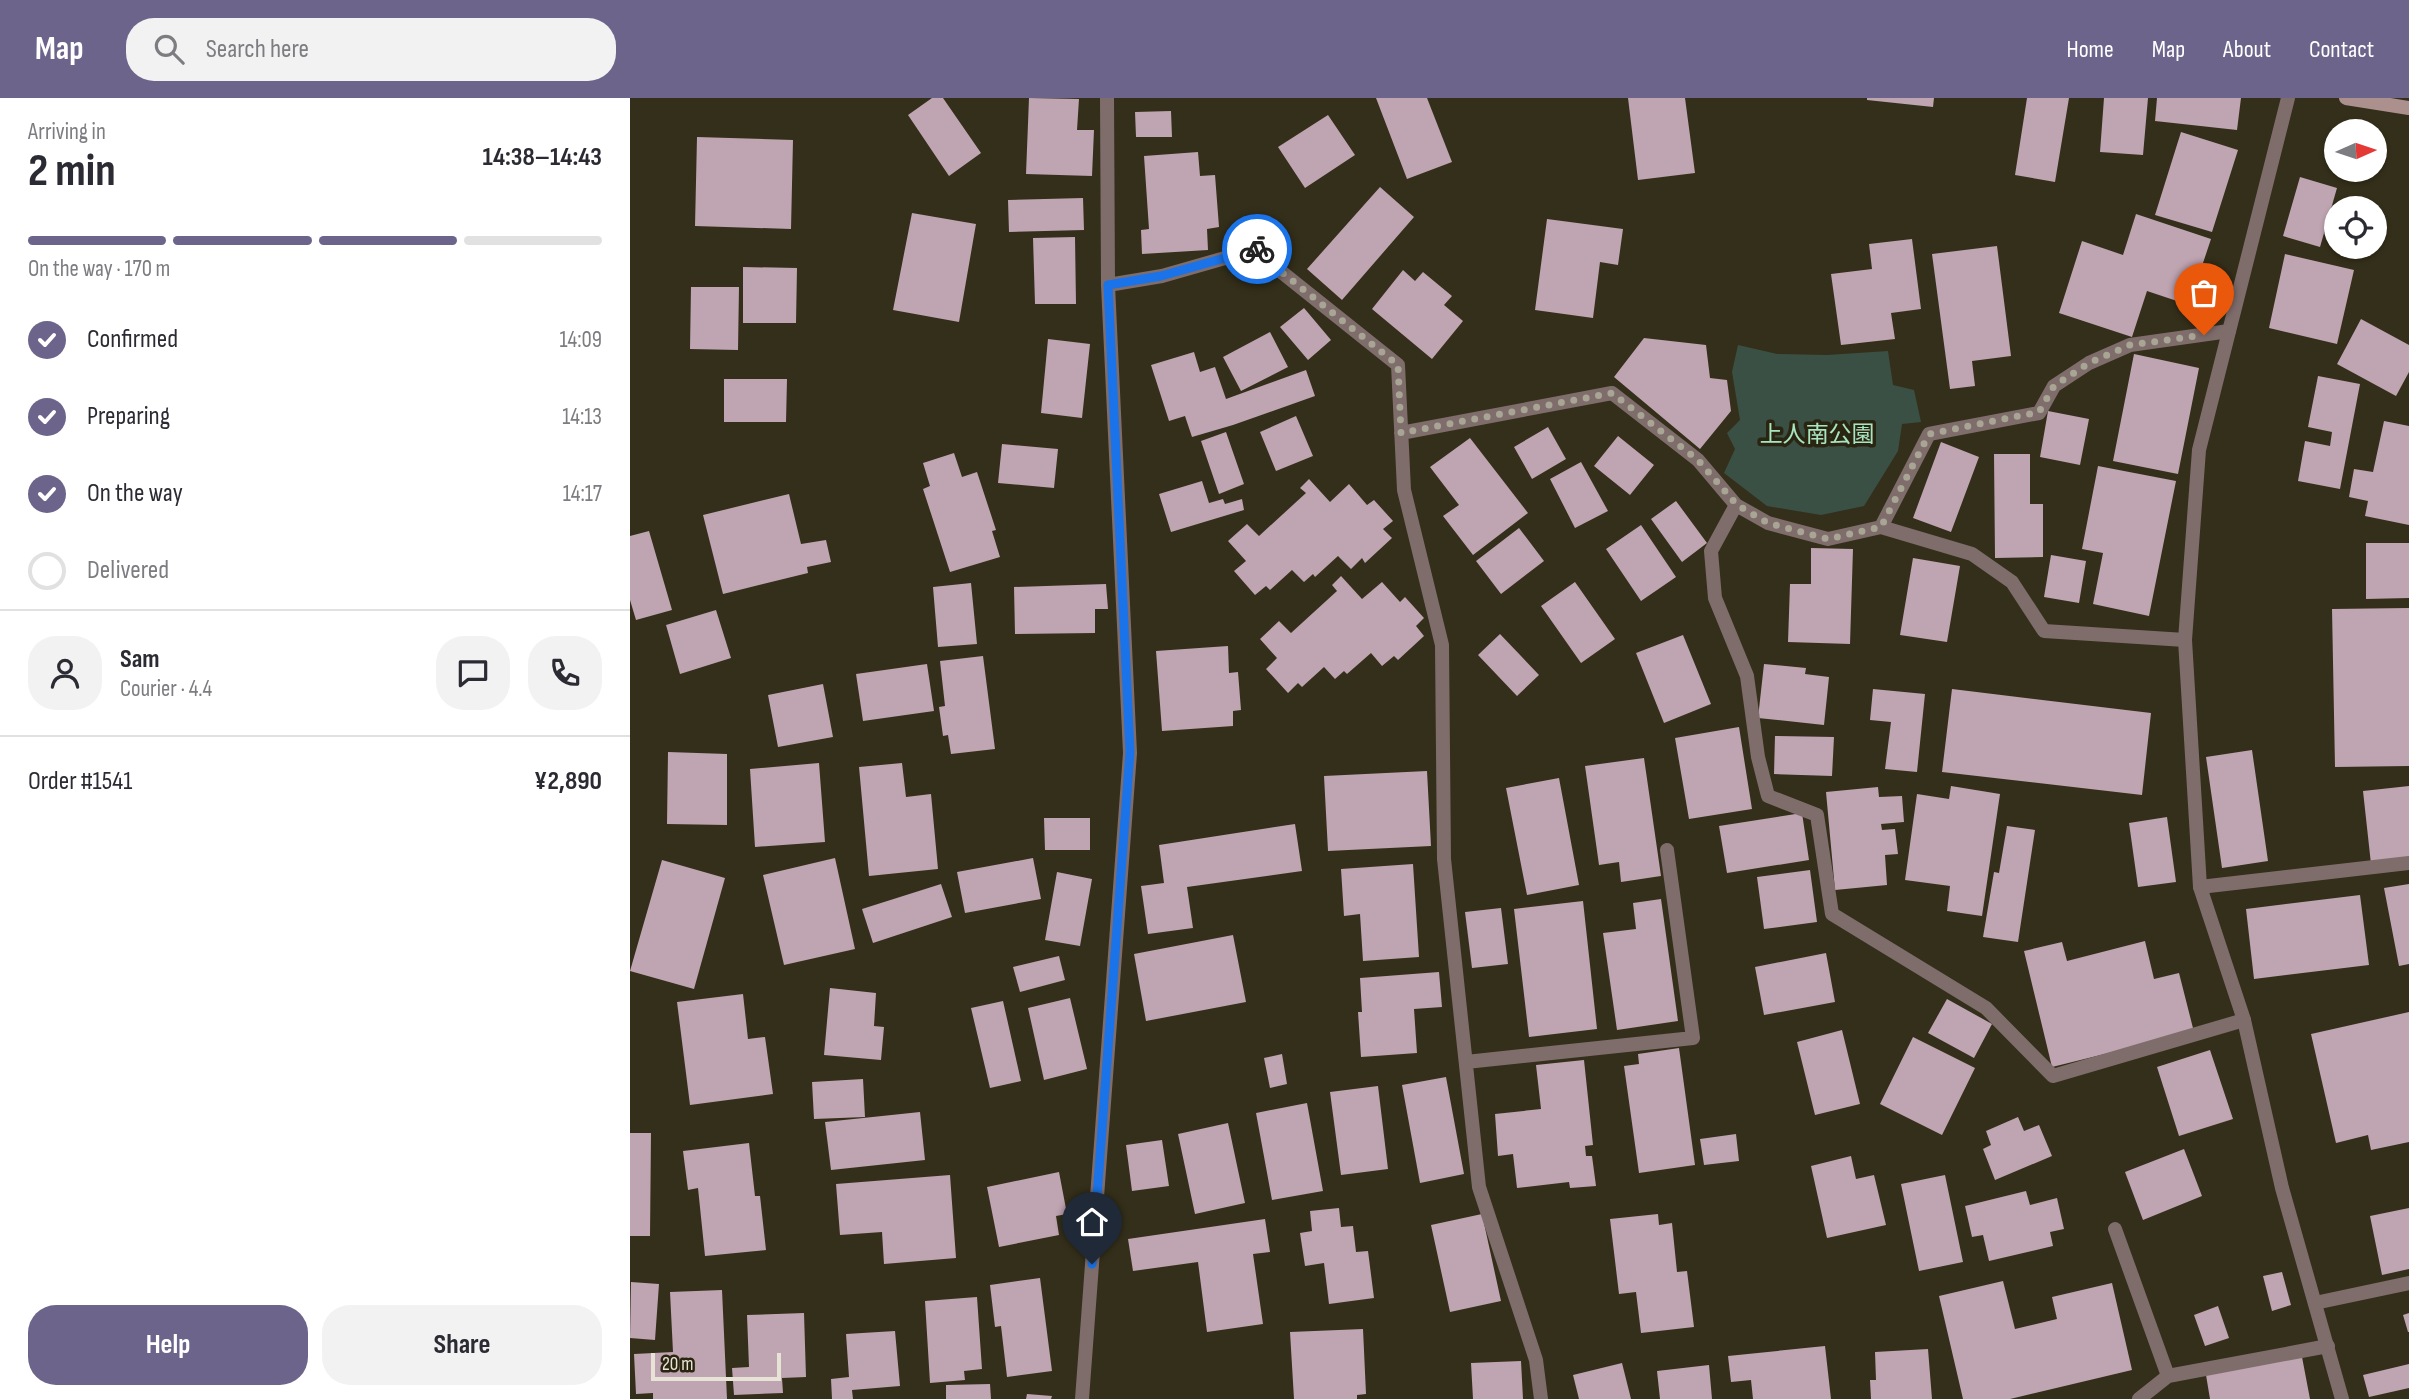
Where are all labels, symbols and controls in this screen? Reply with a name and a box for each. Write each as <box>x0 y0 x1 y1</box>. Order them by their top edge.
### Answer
search box <box>126 18 616 81</box>
text: Map <box>35 29 84 69</box>
icon: search <box>150 30 188 68</box>
text: Search here <box>206 34 309 65</box>
text: Home <box>2066 35 2114 64</box>
text: Map <box>2152 35 2185 64</box>
text: About <box>2223 35 2271 64</box>
text: Contact <box>2309 35 2374 64</box>
text: Arriving in <box>28 118 106 146</box>
north arrow <box>2324 119 2387 182</box>
map controls <box>2324 119 2387 259</box>
text: 14:38–14:43 <box>483 142 602 173</box>
text: 2 min <box>28 144 116 199</box>
button: locate <box>2324 196 2387 259</box>
courier <box>1222 214 1292 284</box>
icon: bike <box>1238 230 1276 268</box>
text: On the way · 170 m <box>28 255 170 283</box>
pin <box>2174 263 2234 335</box>
icon: bag <box>2185 274 2223 312</box>
icon: check <box>28 321 66 359</box>
text: Confirmed <box>87 324 178 355</box>
text: 14:09 <box>560 326 602 354</box>
icon: check <box>28 398 66 436</box>
text: Preparing <box>87 401 170 432</box>
text: 14:13 <box>562 403 602 431</box>
park label: 上人南公園 <box>1760 421 1875 449</box>
icon: check <box>28 475 66 513</box>
text: On the way <box>87 478 183 509</box>
text: 14:17 <box>563 480 602 508</box>
text: Delivered <box>87 555 169 586</box>
button: person <box>28 636 102 710</box>
button: chat <box>436 636 510 710</box>
button: phone <box>528 636 602 710</box>
text: Sam <box>120 644 160 675</box>
text: Courier · 4.4 <box>120 675 212 703</box>
text: Order #1541 <box>28 766 132 797</box>
text: ¥2,890 <box>534 766 602 797</box>
pin <box>1062 1192 1122 1264</box>
icon: home <box>1073 1203 1111 1241</box>
button: Help <box>28 1305 308 1385</box>
button: Share <box>322 1305 602 1385</box>
scale bar <box>651 1350 780 1382</box>
text: 20 m <box>662 1353 694 1376</box>

